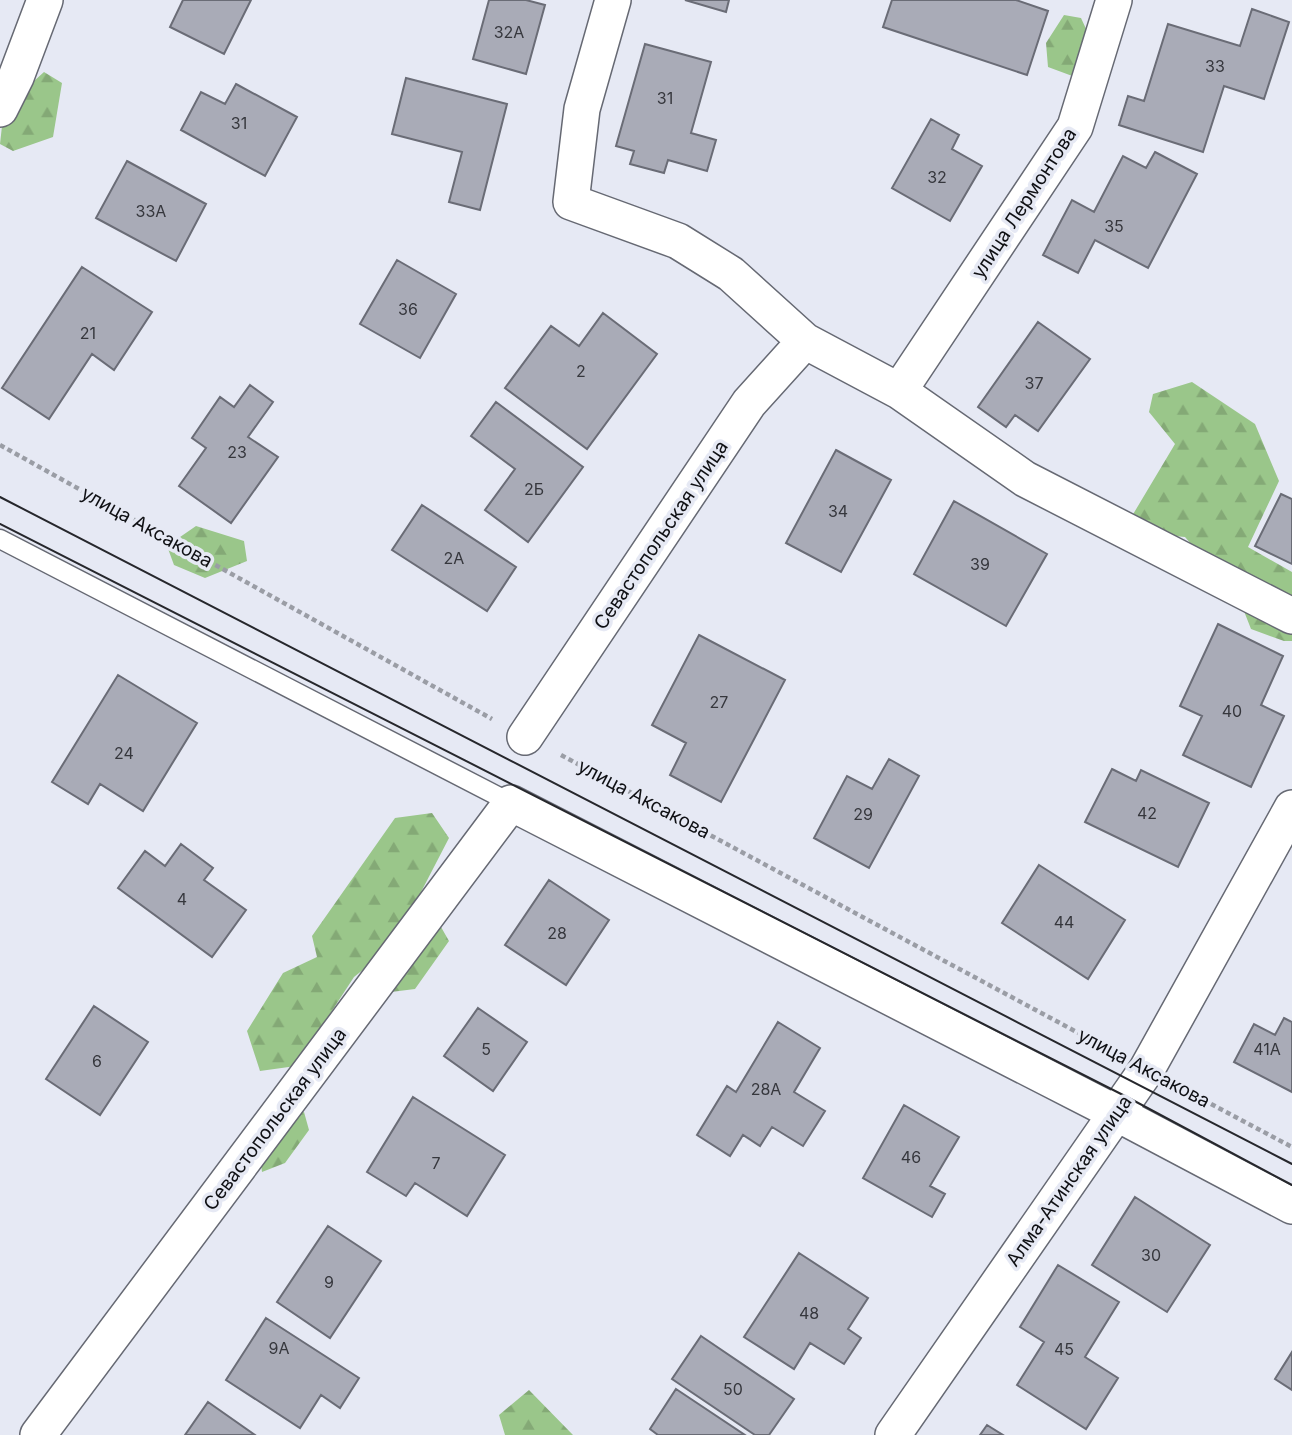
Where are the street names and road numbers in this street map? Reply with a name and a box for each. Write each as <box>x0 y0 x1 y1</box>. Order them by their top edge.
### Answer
street label: улица Лермонтова <box>967 123 1081 283</box>
street label: Севастопольская улица <box>589 436 733 634</box>
street label: улица Аксакова <box>77 481 217 573</box>
street label: улица Аксакова <box>574 754 714 844</box>
street label: Севастопольская улица <box>199 1023 351 1215</box>
street label: улица Аксакова <box>1074 1023 1214 1113</box>
street label: Алма-Атинская улица <box>1001 1091 1137 1271</box>

